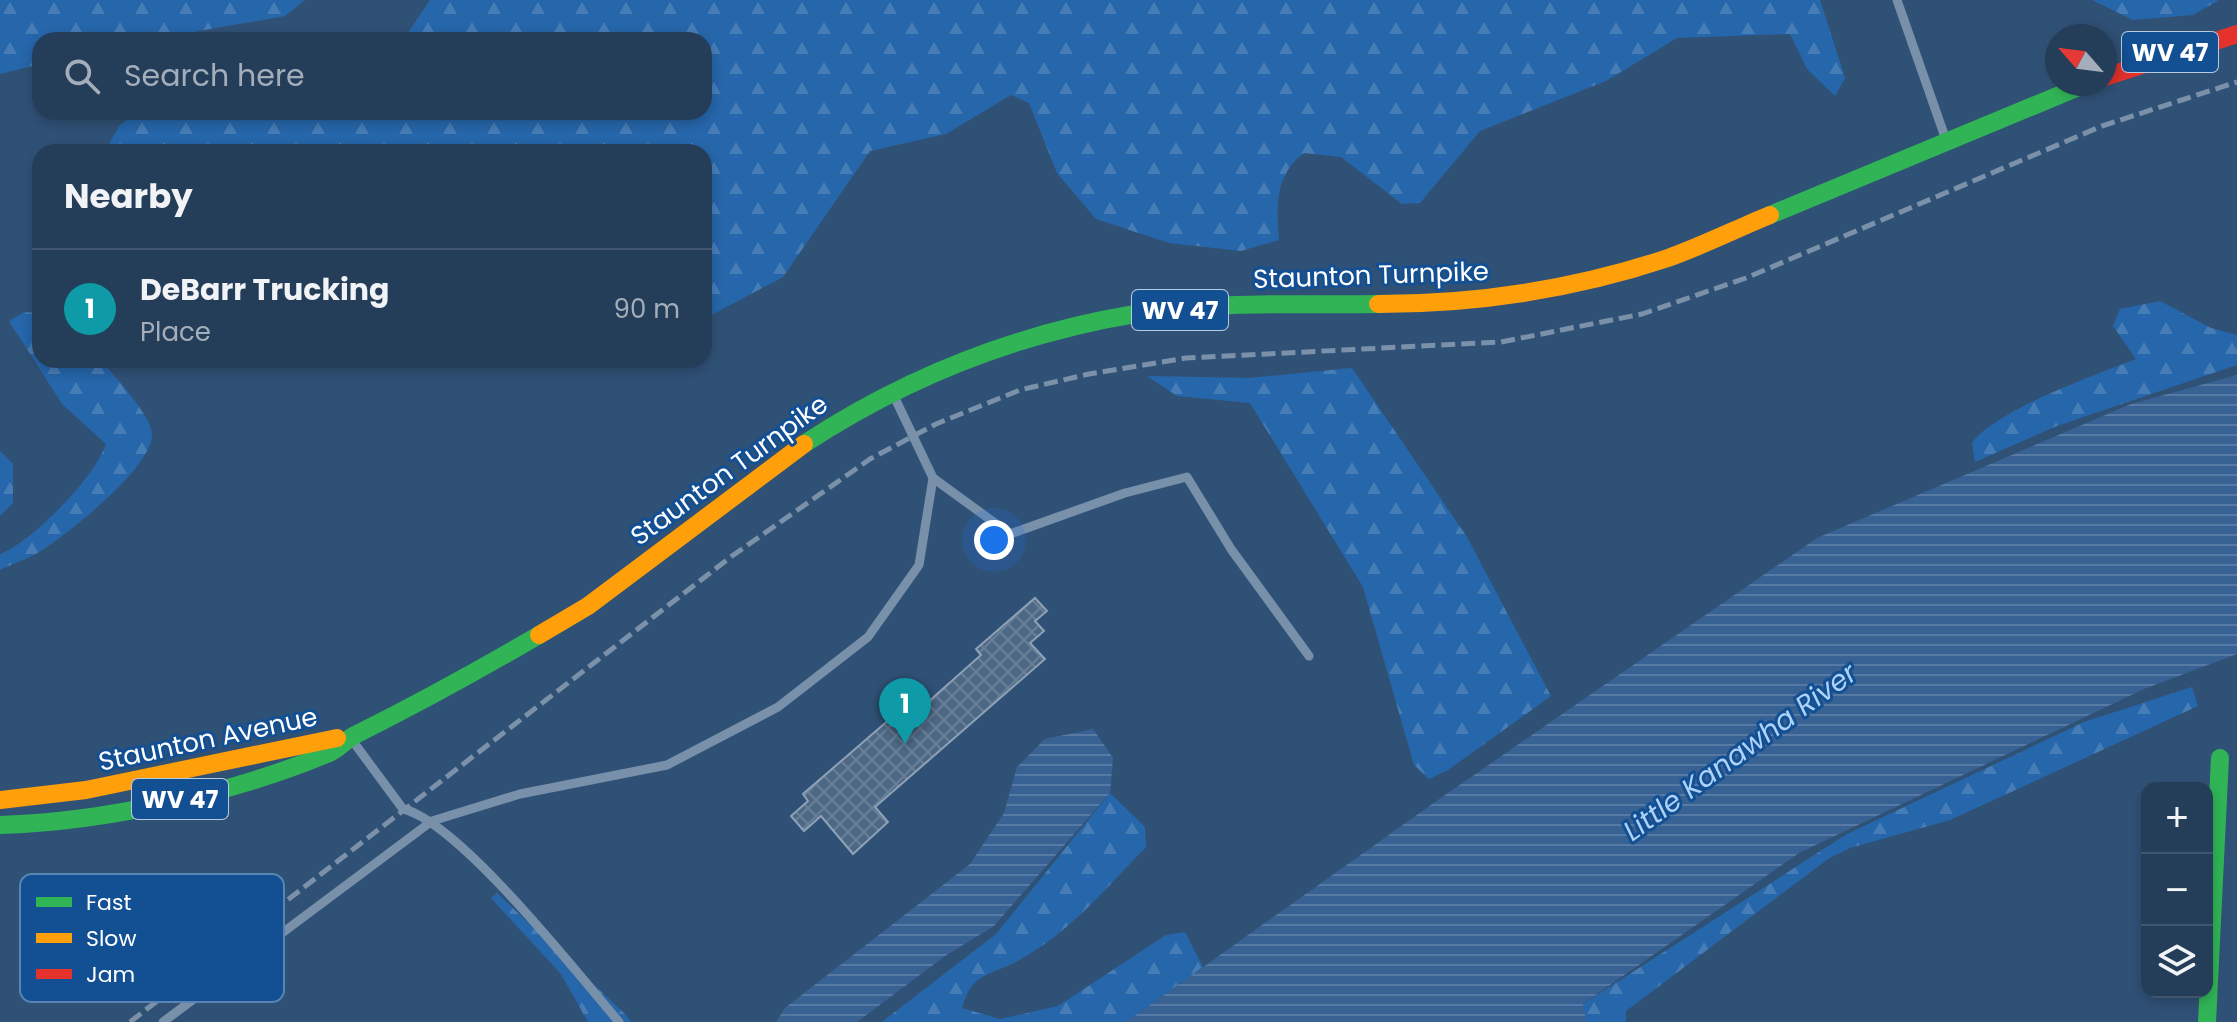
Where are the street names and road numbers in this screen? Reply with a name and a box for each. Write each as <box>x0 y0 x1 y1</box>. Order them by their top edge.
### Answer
road number: WV 47 <box>2122 32 2218 72</box>
street label: Staunton Turnpike <box>1253 253 1489 297</box>
road number: WV 47 <box>1132 290 1228 330</box>
street label: Staunton Turnpike <box>623 386 835 554</box>
street label: Staunton Avenue <box>95 698 321 780</box>
road number: WV 47 <box>132 779 228 819</box>

